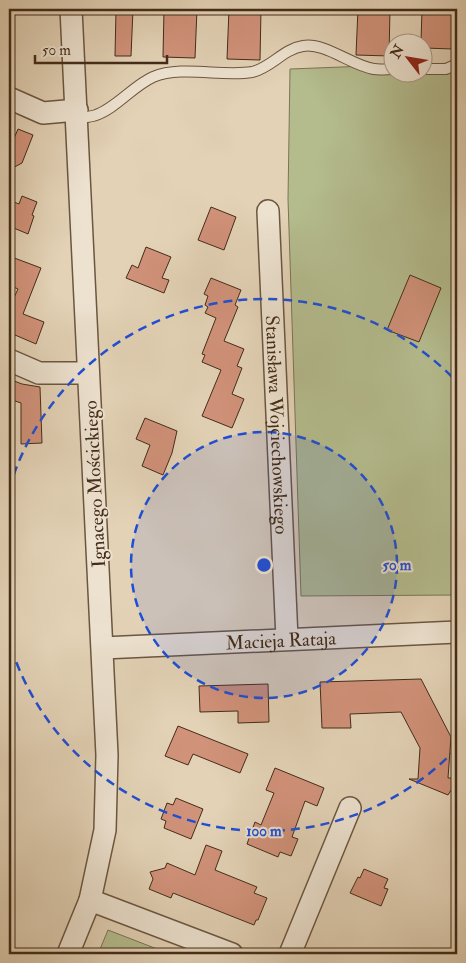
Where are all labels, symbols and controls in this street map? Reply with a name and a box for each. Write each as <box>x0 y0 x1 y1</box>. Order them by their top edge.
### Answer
scale bar <box>35 32 168 64</box>
north arrow <box>384 32 434 82</box>
text: 50 m <box>42 41 71 60</box>
text: N <box>386 41 408 62</box>
street label: Stanisława Wojciechowskiego <box>260 315 293 535</box>
street label: Ignacego Mościckiego <box>79 400 111 568</box>
centre of rings <box>255 556 273 574</box>
text: 50 m <box>383 556 412 575</box>
street label: Macieja Rataja <box>225 626 337 655</box>
text: 100 m <box>246 822 282 841</box>

